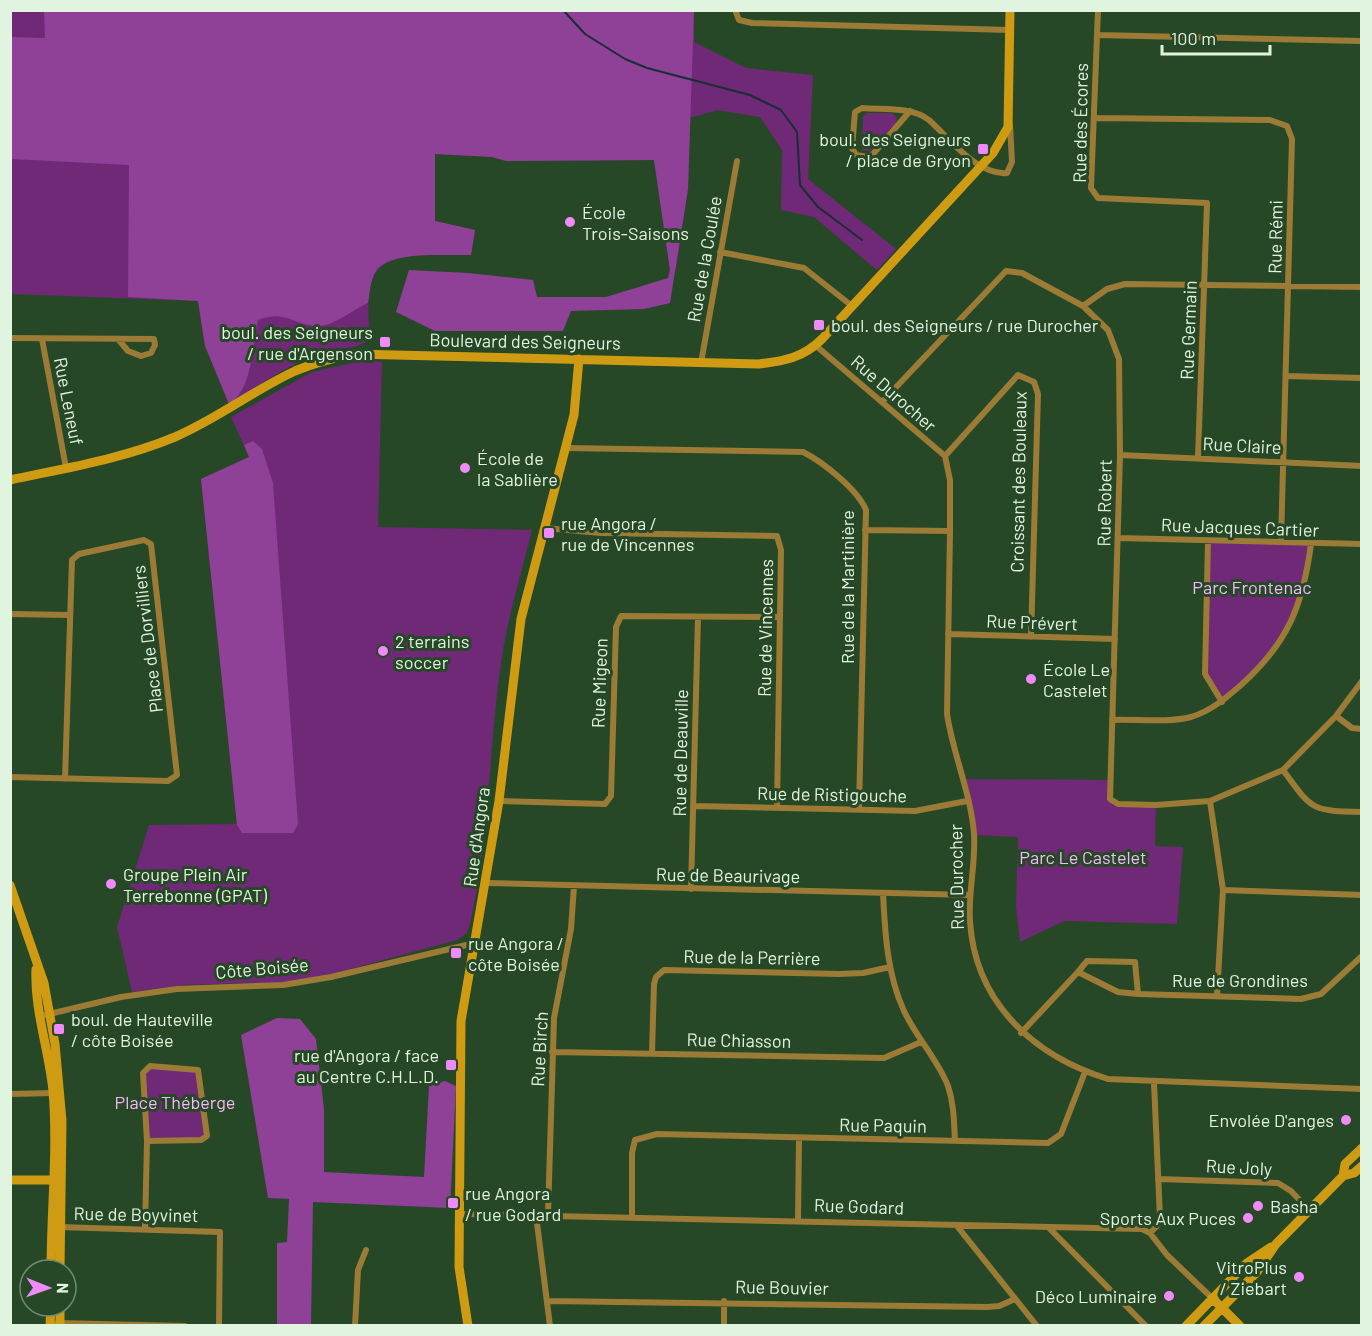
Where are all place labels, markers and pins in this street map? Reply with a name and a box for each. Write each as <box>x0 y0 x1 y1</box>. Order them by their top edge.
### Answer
place label: boul. des Seigneurs / place de Gryon <box>819 128 971 171</box>
marker: boul. des Seigneurs / place de Gryon <box>976 142 990 156</box>
place label: École Trois-Saisons <box>582 201 689 244</box>
marker: École Trois-Saisons <box>563 215 577 229</box>
place label: boul. des Seigneurs / rue Durocher <box>831 314 1099 336</box>
marker: boul. des Seigneurs / rue Durocher <box>812 318 826 332</box>
place label: boul. des Seigneurs / rue d'Argenson <box>221 321 373 364</box>
marker: boul. des Seigneurs / rue d'Argenson <box>378 335 392 349</box>
place label: École de la Sablière <box>477 447 558 490</box>
marker: École de la Sablière <box>458 461 472 475</box>
place label: rue Angora / rue de Vincennes <box>561 512 694 555</box>
marker: rue Angora / rue de Vincennes <box>542 526 556 540</box>
place label: 2 terrains soccer <box>395 630 469 673</box>
marker: 2 terrains soccer <box>376 644 390 658</box>
place label: École Le Castelet <box>1043 658 1110 701</box>
marker: École Le Castelet <box>1024 672 1038 686</box>
place label: Groupe Plein Air Terrebonne (GPAT) <box>123 863 267 906</box>
marker: Groupe Plein Air Terrebonne (GPAT) <box>104 877 118 891</box>
place label: rue Angora / côte Boisée <box>468 932 564 975</box>
marker: rue Angora / côte Boisée <box>449 946 463 960</box>
place label: boul. de Hauteville / côte Boisée <box>71 1008 213 1051</box>
marker: boul. de Hauteville / côte Boisée <box>52 1022 66 1036</box>
place label: rue d'Angora / face au Centre C.H.L.D. <box>294 1044 439 1087</box>
marker: rue d'Angora / face au Centre C.H.L.D. <box>444 1058 458 1072</box>
place label: Envolée D'anges <box>1209 1109 1334 1131</box>
marker: Envolée D'anges <box>1339 1113 1353 1127</box>
place label: rue Angora / rue Godard <box>465 1182 561 1225</box>
place label: Basha <box>1270 1195 1318 1217</box>
marker: rue Angora / rue Godard <box>446 1196 460 1210</box>
marker: Basha <box>1251 1199 1265 1213</box>
place label: Sports Aux Puces <box>1100 1207 1236 1229</box>
marker: Sports Aux Puces <box>1241 1211 1255 1225</box>
place label: VitroPlus / Ziebart <box>1216 1256 1287 1299</box>
marker: VitroPlus / Ziebart <box>1292 1270 1306 1284</box>
place label: Déco Luminaire <box>1035 1285 1157 1307</box>
marker: Déco Luminaire <box>1162 1289 1176 1303</box>

